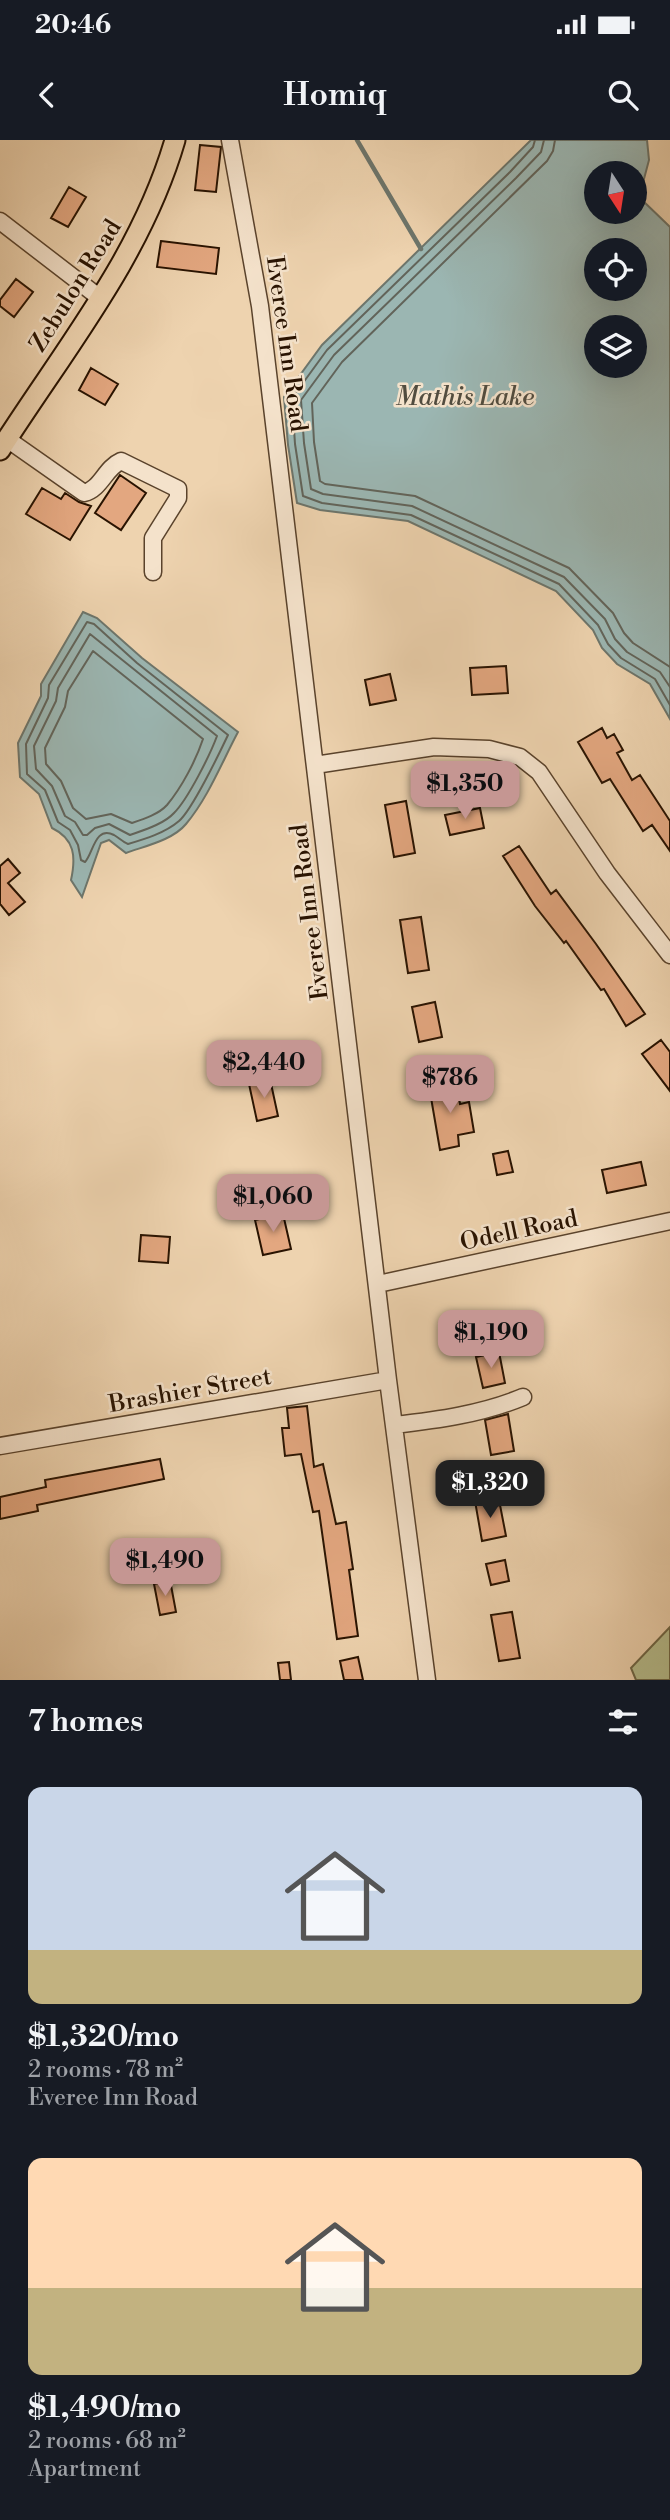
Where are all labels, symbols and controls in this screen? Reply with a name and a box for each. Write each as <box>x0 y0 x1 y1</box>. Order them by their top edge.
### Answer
text: 20:46 <box>35 9 111 41</box>
text: Homiq <box>283 75 387 115</box>
icon: back <box>28 76 66 114</box>
icon: search <box>604 76 642 114</box>
north arrow <box>584 161 648 224</box>
map controls <box>584 161 647 378</box>
street label: Zebulon Road <box>23 214 129 358</box>
button: locate <box>584 238 647 301</box>
street label: Everee Inn Road <box>259 254 313 434</box>
button: layers <box>584 315 647 378</box>
water label: Mathis Lake <box>396 381 534 413</box>
pin: $1,350 <box>408 762 522 821</box>
text: $1,350 <box>427 770 503 798</box>
street label: Everee Inn Road <box>284 822 336 1002</box>
pin: $2,440 <box>207 1040 321 1100</box>
text: $2,440 <box>222 1049 306 1077</box>
pin: $786 <box>409 1056 491 1115</box>
text: $786 <box>422 1064 478 1092</box>
pin: $1,060 <box>216 1174 330 1234</box>
text: $1,060 <box>233 1183 313 1211</box>
street label: Odell Road <box>458 1204 581 1258</box>
pin: $1,190 <box>434 1310 548 1370</box>
text: $1,190 <box>454 1319 528 1347</box>
street label: Brashier Street <box>105 1362 274 1420</box>
pin: $1,320 <box>433 1460 547 1520</box>
text: $1,320 <box>451 1469 529 1497</box>
pin: $1,490 <box>108 1538 222 1598</box>
text: $1,490 <box>126 1547 204 1575</box>
text: 7 homes <box>28 1703 143 1741</box>
icon: filters <box>604 1703 642 1741</box>
icon: home <box>272 1833 398 1959</box>
text: $1,320/mo <box>28 2018 179 2056</box>
text: 2 rooms · 78 m² <box>28 2056 183 2084</box>
text: Everee Inn Road <box>28 2084 198 2112</box>
icon: home <box>272 2204 398 2330</box>
text: $1,490/mo <box>28 2389 181 2427</box>
text: 2 rooms · 68 m² <box>28 2427 186 2455</box>
text: Apartment <box>28 2455 141 2483</box>

